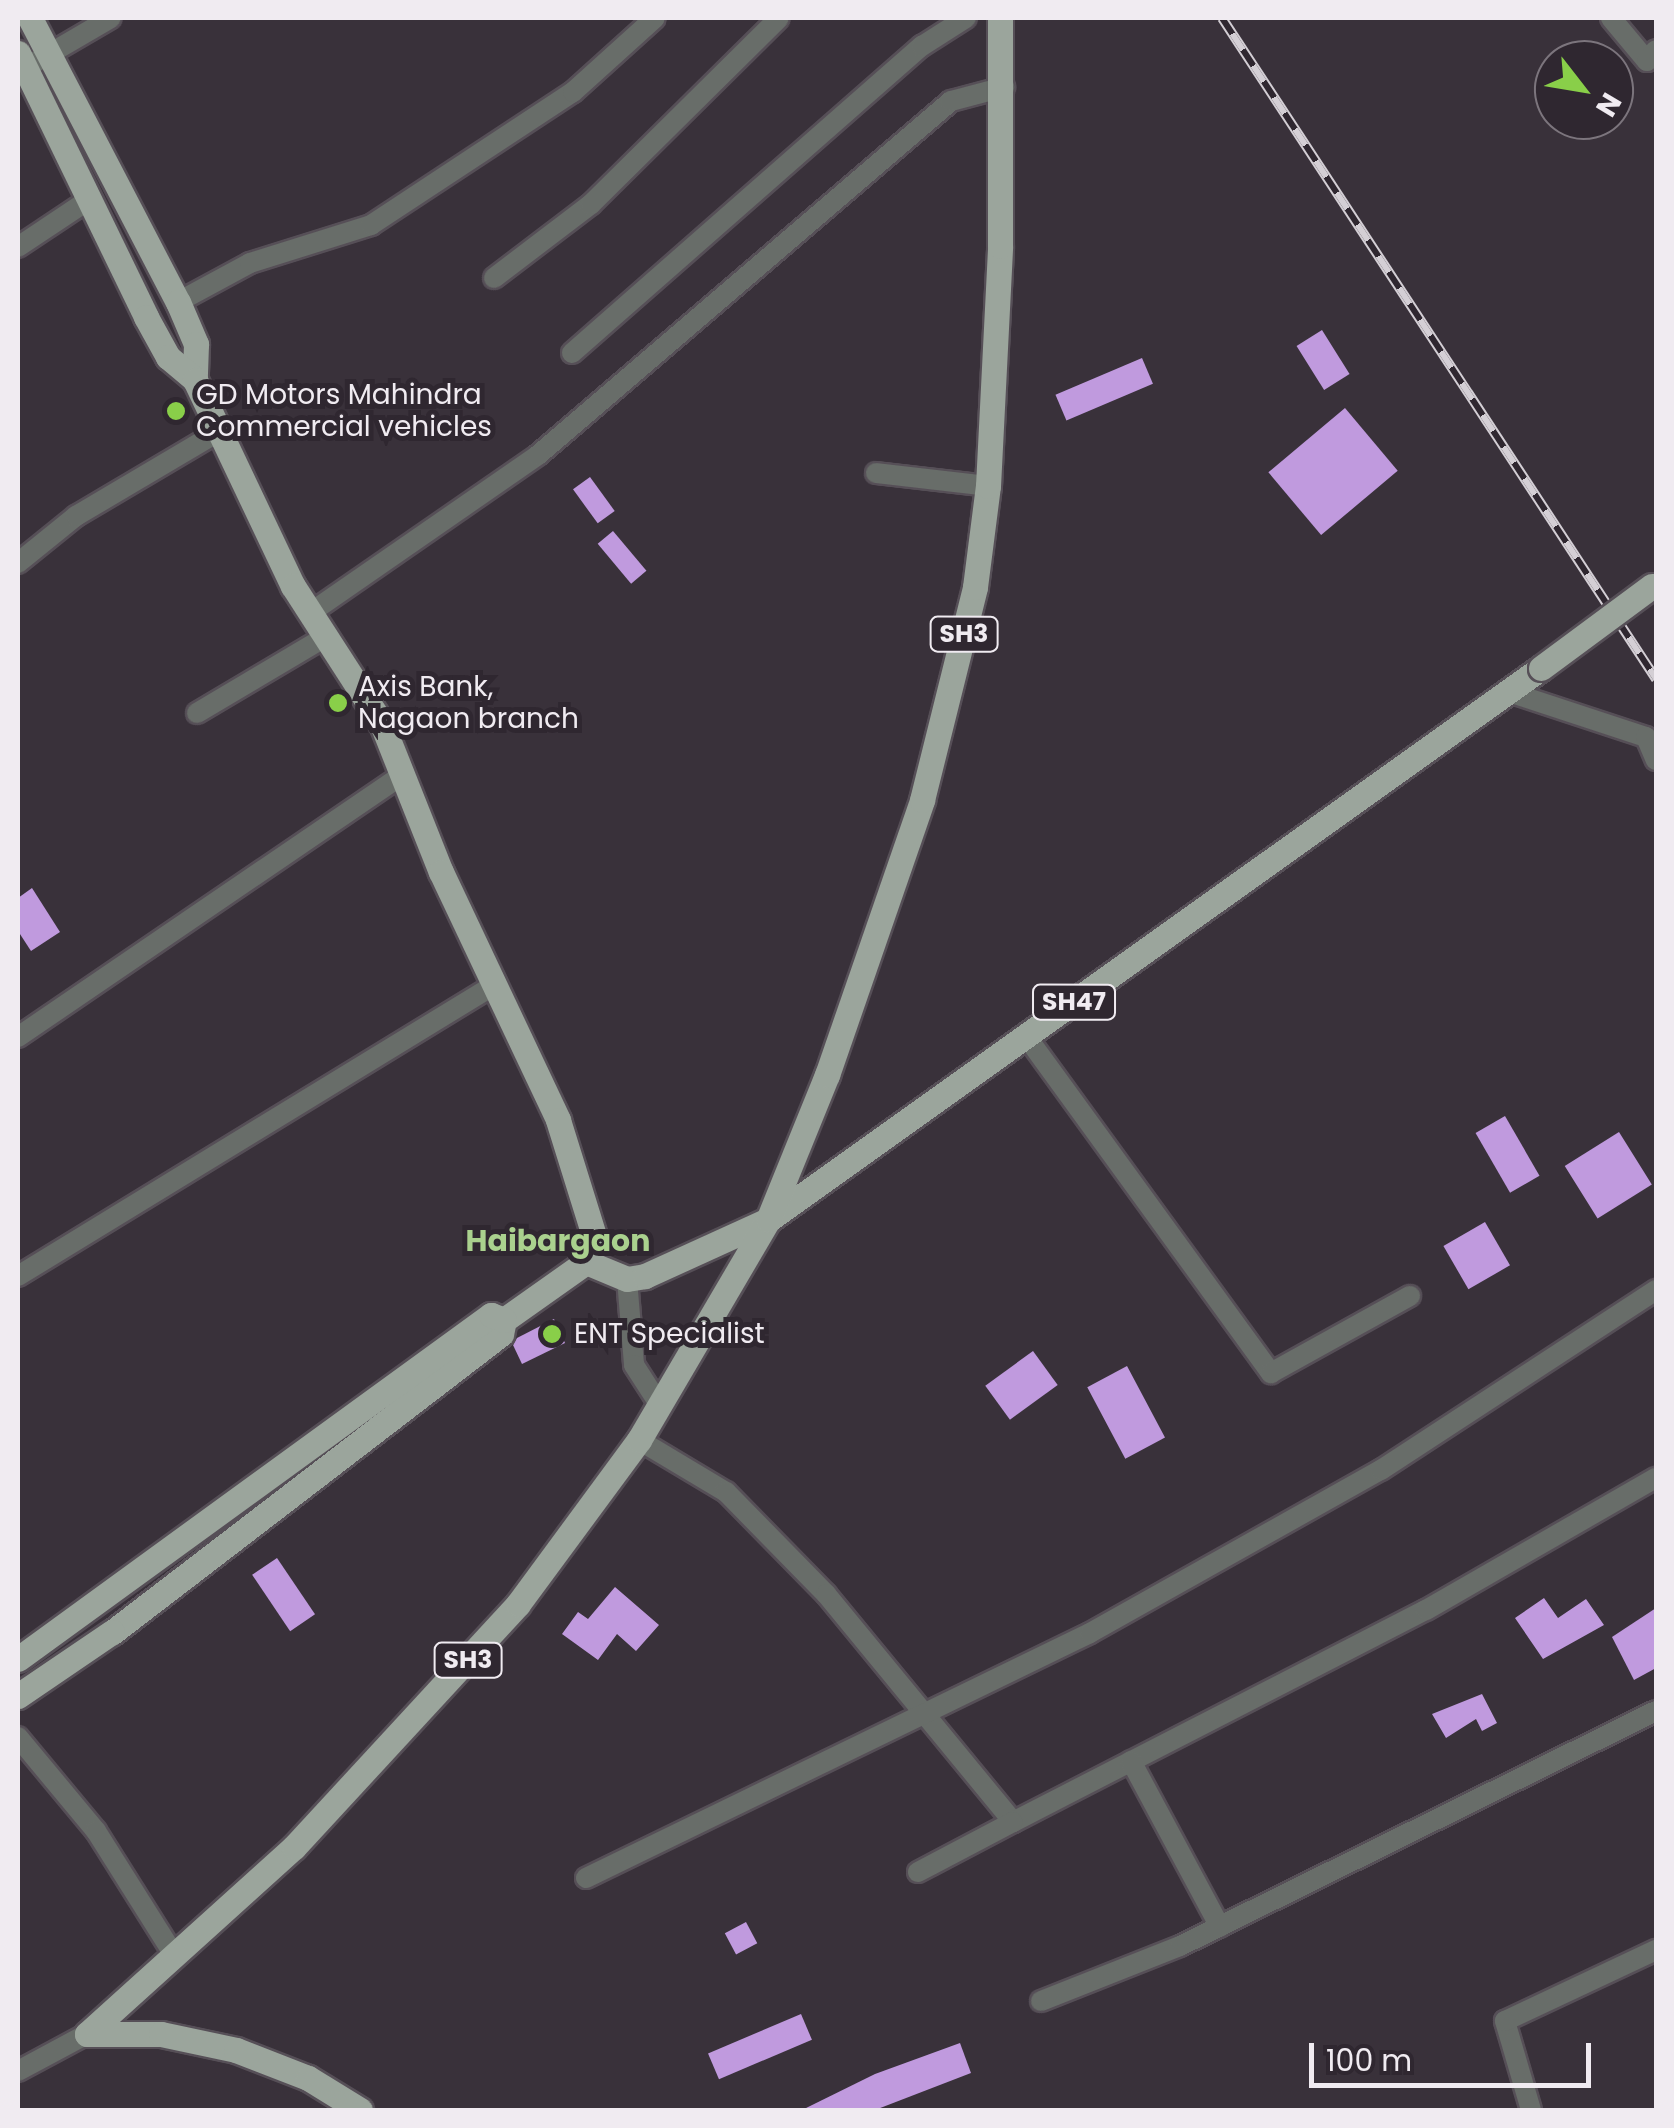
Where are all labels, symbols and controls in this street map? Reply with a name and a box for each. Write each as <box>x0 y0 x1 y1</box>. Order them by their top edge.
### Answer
north arrow <box>1534 40 1634 140</box>
text: N <box>1586 86 1631 124</box>
place label: GD Motors Mahindra Commercial vehicles <box>196 378 492 444</box>
marker: GD Motors Mahindra Commercial vehicles <box>165 400 187 422</box>
road number: SH3 <box>929 614 999 654</box>
place label: Axis Bank, Nagaon branch <box>358 670 579 736</box>
marker: Axis Bank, Nagaon branch <box>327 692 349 714</box>
road number: SH47 <box>1032 982 1116 1022</box>
district label: Haibargaon <box>466 1223 650 1259</box>
place label: ENT Specialist <box>574 1317 765 1351</box>
marker: ENT Specialist <box>539 1321 565 1347</box>
road number: SH3 <box>433 1640 503 1680</box>
scale bar <box>1314 2023 1596 2085</box>
text: 100 m <box>1326 2039 1412 2082</box>

